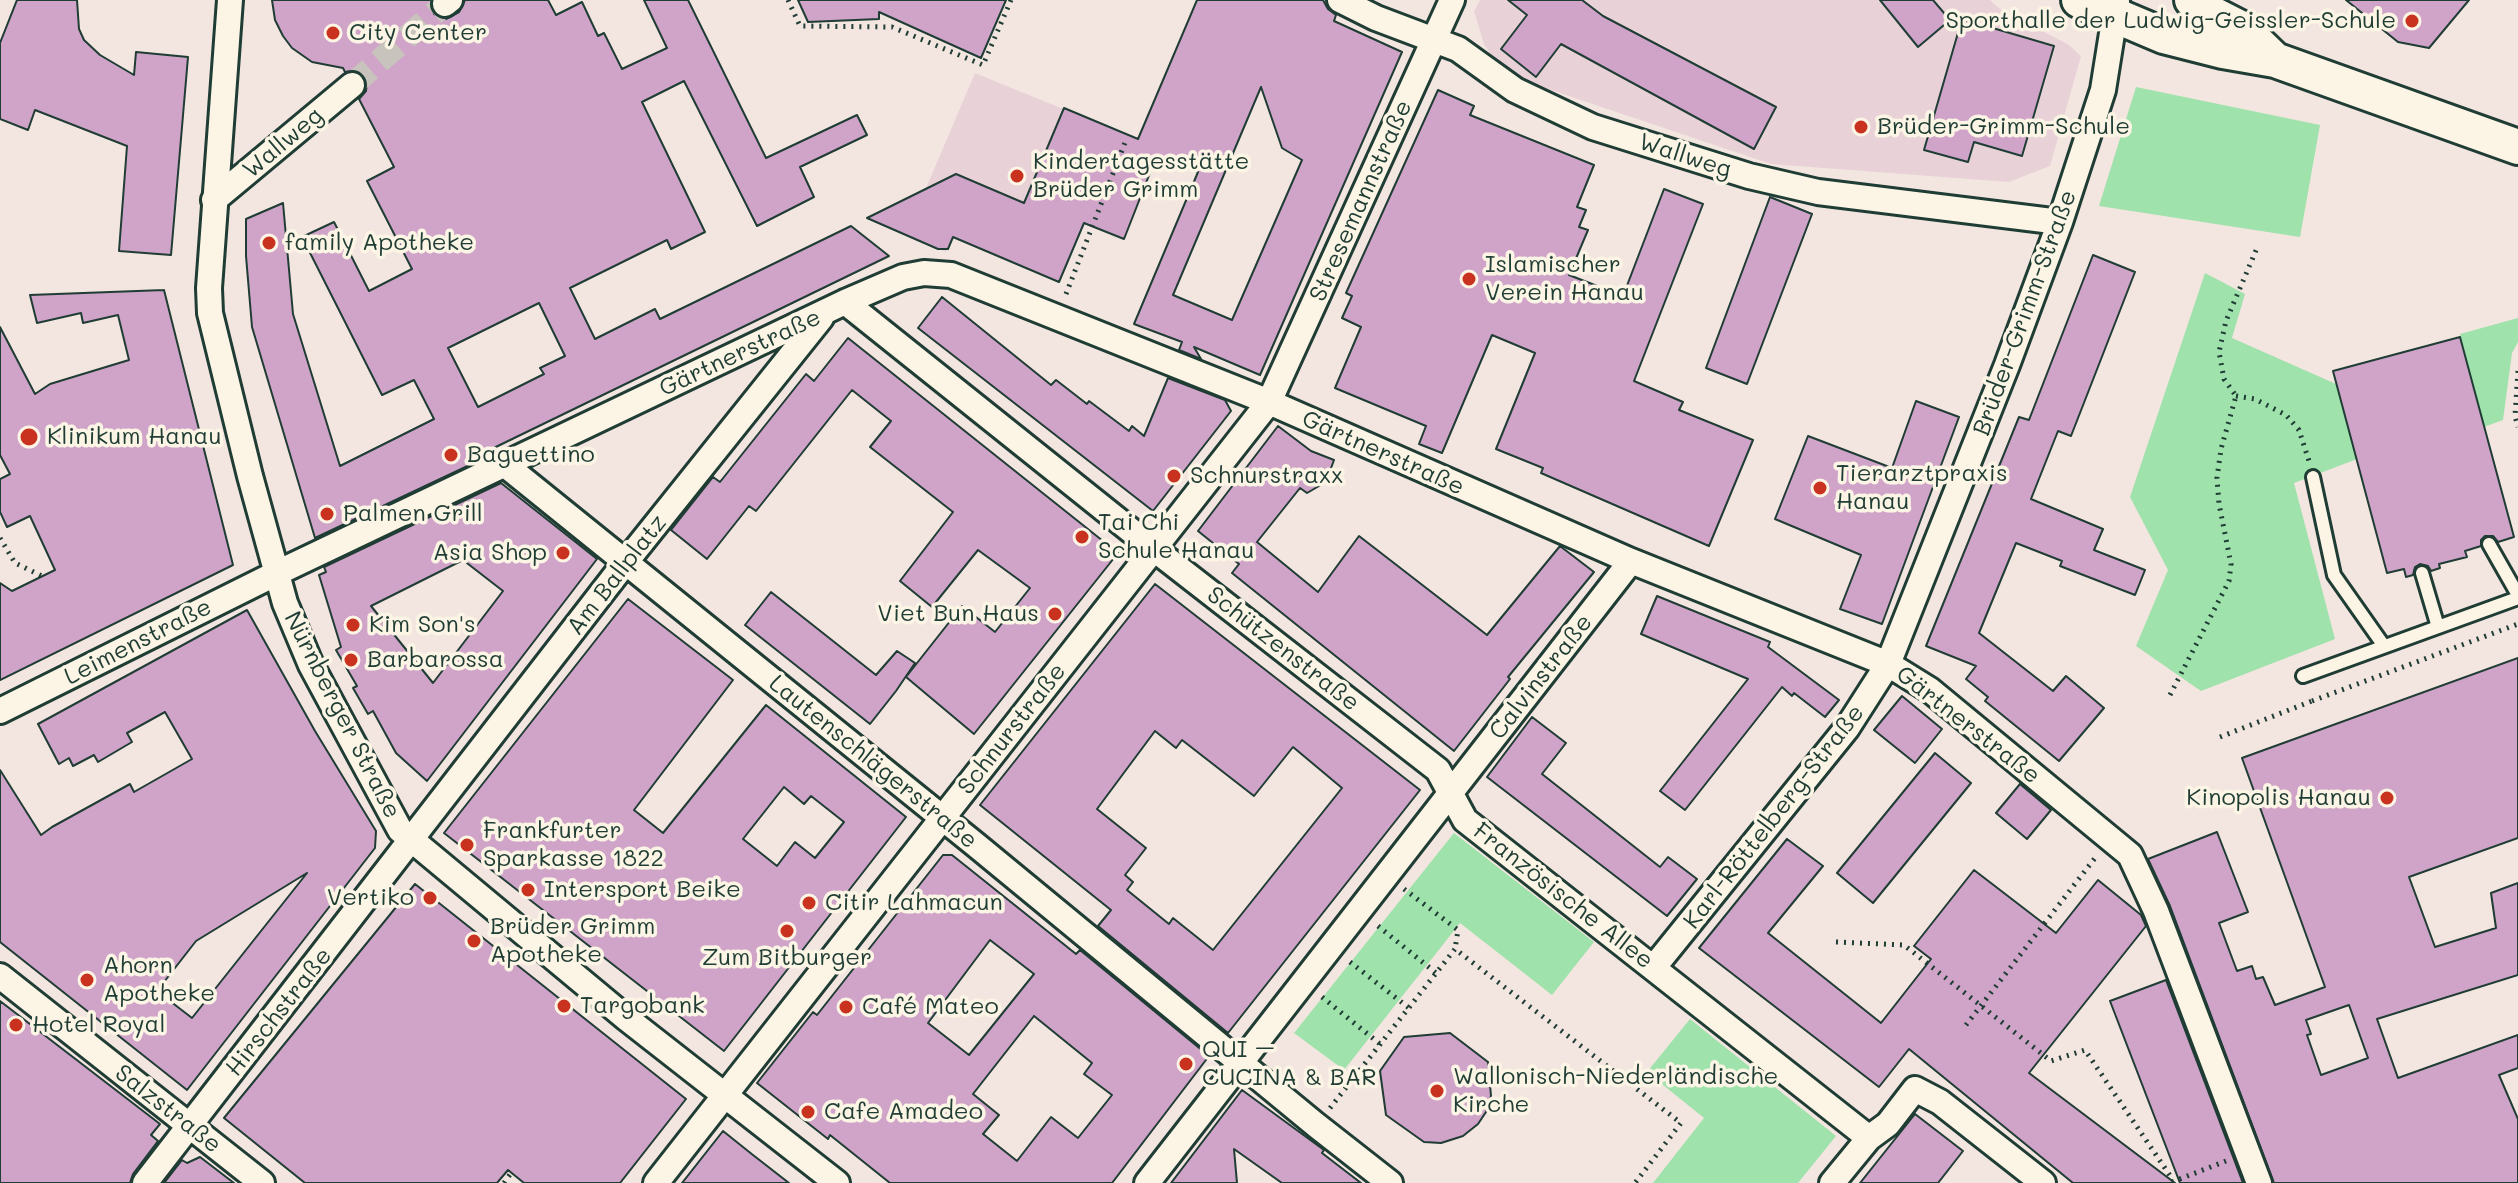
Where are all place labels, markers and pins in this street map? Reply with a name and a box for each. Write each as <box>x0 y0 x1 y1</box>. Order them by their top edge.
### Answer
place label: Sporthalle der Ludwig-Geissler-Schule <box>1945 7 2396 35</box>
marker: Sporthalle der Ludwig-Geissler-Schule <box>2403 12 2421 30</box>
place label: City Center <box>349 19 487 47</box>
marker: City Center <box>324 24 342 42</box>
place label: Brüder-Grimm-Schule <box>1877 113 2130 141</box>
marker: Brüder-Grimm-Schule <box>1852 118 1870 136</box>
place label: Kindertagesstätte Brüder Grimm <box>1033 148 1249 204</box>
marker: Kindertagesstätte Brüder Grimm <box>1008 167 1026 185</box>
place label: family Apotheke <box>285 229 474 257</box>
marker: family Apotheke <box>260 234 278 252</box>
place label: Islamischer Verein Hanau <box>1485 251 1644 307</box>
marker: Islamischer Verein Hanau <box>1460 270 1478 288</box>
place label: Klinikum Hanau <box>47 423 222 451</box>
marker: Klinikum Hanau <box>18 426 40 448</box>
place label: Baguettino <box>467 441 595 469</box>
marker: Baguettino <box>442 446 460 464</box>
place label: Tierarztpraxis Hanau <box>1836 460 2008 516</box>
place label: Schnurstraxx <box>1190 462 1343 490</box>
marker: Schnurstraxx <box>1165 467 1183 485</box>
marker: Tierarztpraxis Hanau <box>1811 479 1829 497</box>
place label: Palmen Grill <box>343 500 483 528</box>
marker: Palmen Grill <box>318 505 336 523</box>
place label: Tai Chi Schule Hanau <box>1098 509 1254 565</box>
marker: Tai Chi Schule Hanau <box>1073 528 1091 546</box>
place label: Asia Shop <box>433 539 547 567</box>
marker: Asia Shop <box>554 544 572 562</box>
place label: Viet Bun Haus <box>877 600 1039 628</box>
marker: Viet Bun Haus <box>1046 605 1064 623</box>
place label: Kim Son's <box>369 611 476 639</box>
marker: Kim Son's <box>344 616 362 634</box>
place label: Barbarossa <box>367 646 504 674</box>
marker: Barbarossa <box>342 651 360 669</box>
place label: Kinopolis Hanau <box>2186 784 2371 812</box>
marker: Kinopolis Hanau <box>2378 789 2396 807</box>
place label: Frankfurter Sparkasse 1822 <box>483 817 664 873</box>
marker: Frankfurter Sparkasse 1822 <box>458 836 476 854</box>
place label: Intersport Beike <box>544 876 741 904</box>
marker: Intersport Beike <box>519 881 537 899</box>
place label: Vertiko <box>327 884 414 912</box>
marker: Vertiko <box>421 889 439 907</box>
place label: Citir Lahmacun <box>825 889 1003 917</box>
marker: Citir Lahmacun <box>800 894 818 912</box>
place label: Brüder Grimm Apotheke <box>490 913 655 969</box>
marker: Zum Bitburger <box>778 922 796 940</box>
marker: Brüder Grimm Apotheke <box>465 932 483 950</box>
place label: Zum Bitburger <box>702 944 872 972</box>
place label: Ahorn Apotheke <box>103 952 215 1008</box>
marker: Ahorn Apotheke <box>78 971 96 989</box>
place label: Targobank <box>580 992 705 1020</box>
place label: Café Mateo <box>862 993 999 1021</box>
marker: Targobank <box>555 997 573 1015</box>
marker: Café Mateo <box>837 998 855 1016</box>
place label: Hotel Royal <box>32 1011 166 1039</box>
marker: Hotel Royal <box>7 1016 25 1034</box>
place label: QUI – CUCINA & BAR <box>1202 1036 1377 1092</box>
marker: QUI – CUCINA & BAR <box>1177 1055 1195 1073</box>
place label: Wallonisch-Niederländische Kirche <box>1453 1063 1778 1119</box>
marker: Wallonisch-Niederländische Kirche <box>1428 1082 1446 1100</box>
place label: Cafe Amadeo <box>824 1098 983 1126</box>
marker: Cafe Amadeo <box>799 1103 817 1121</box>

